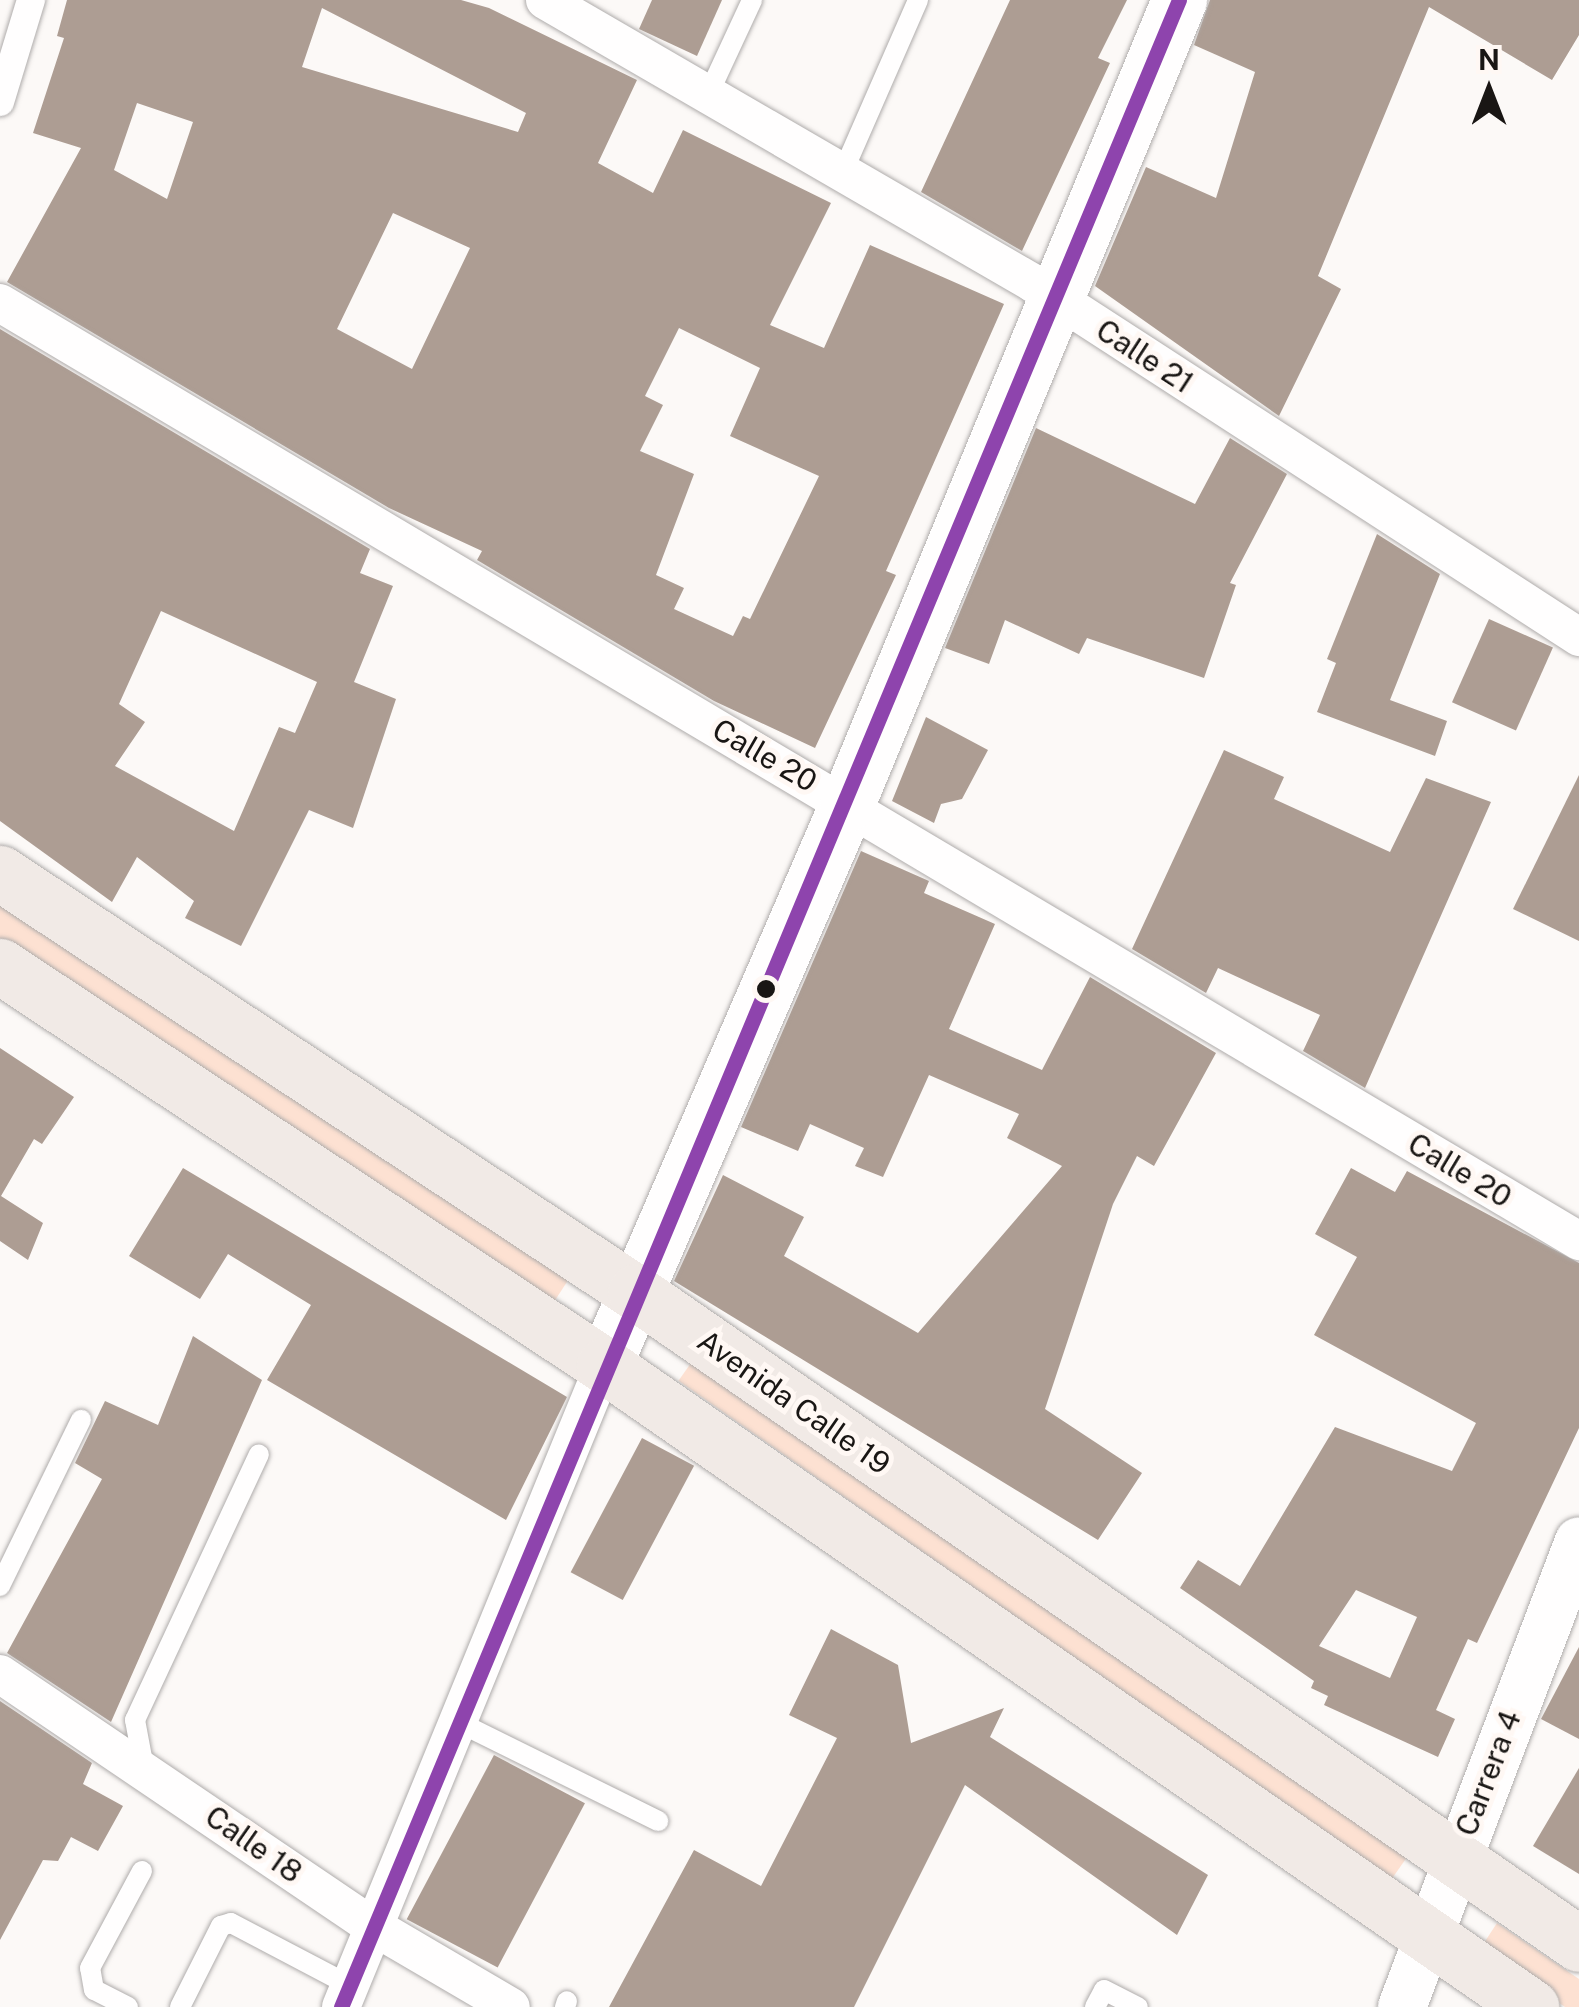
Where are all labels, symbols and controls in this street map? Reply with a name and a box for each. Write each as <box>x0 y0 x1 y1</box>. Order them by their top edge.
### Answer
north arrow <box>1439 40 1539 140</box>
text: N <box>1478 43 1500 76</box>
street label: Calle 21 <box>1090 311 1200 401</box>
street label: Calle 20 <box>706 711 824 799</box>
unlabelled marker <box>756 979 776 999</box>
street label: Calle 20 <box>1402 1125 1518 1215</box>
street label: Avenida Calle 19 <box>691 1322 897 1482</box>
street label: Carrera 4 <box>1448 1705 1528 1841</box>
street label: Calle 18 <box>199 1798 309 1890</box>

